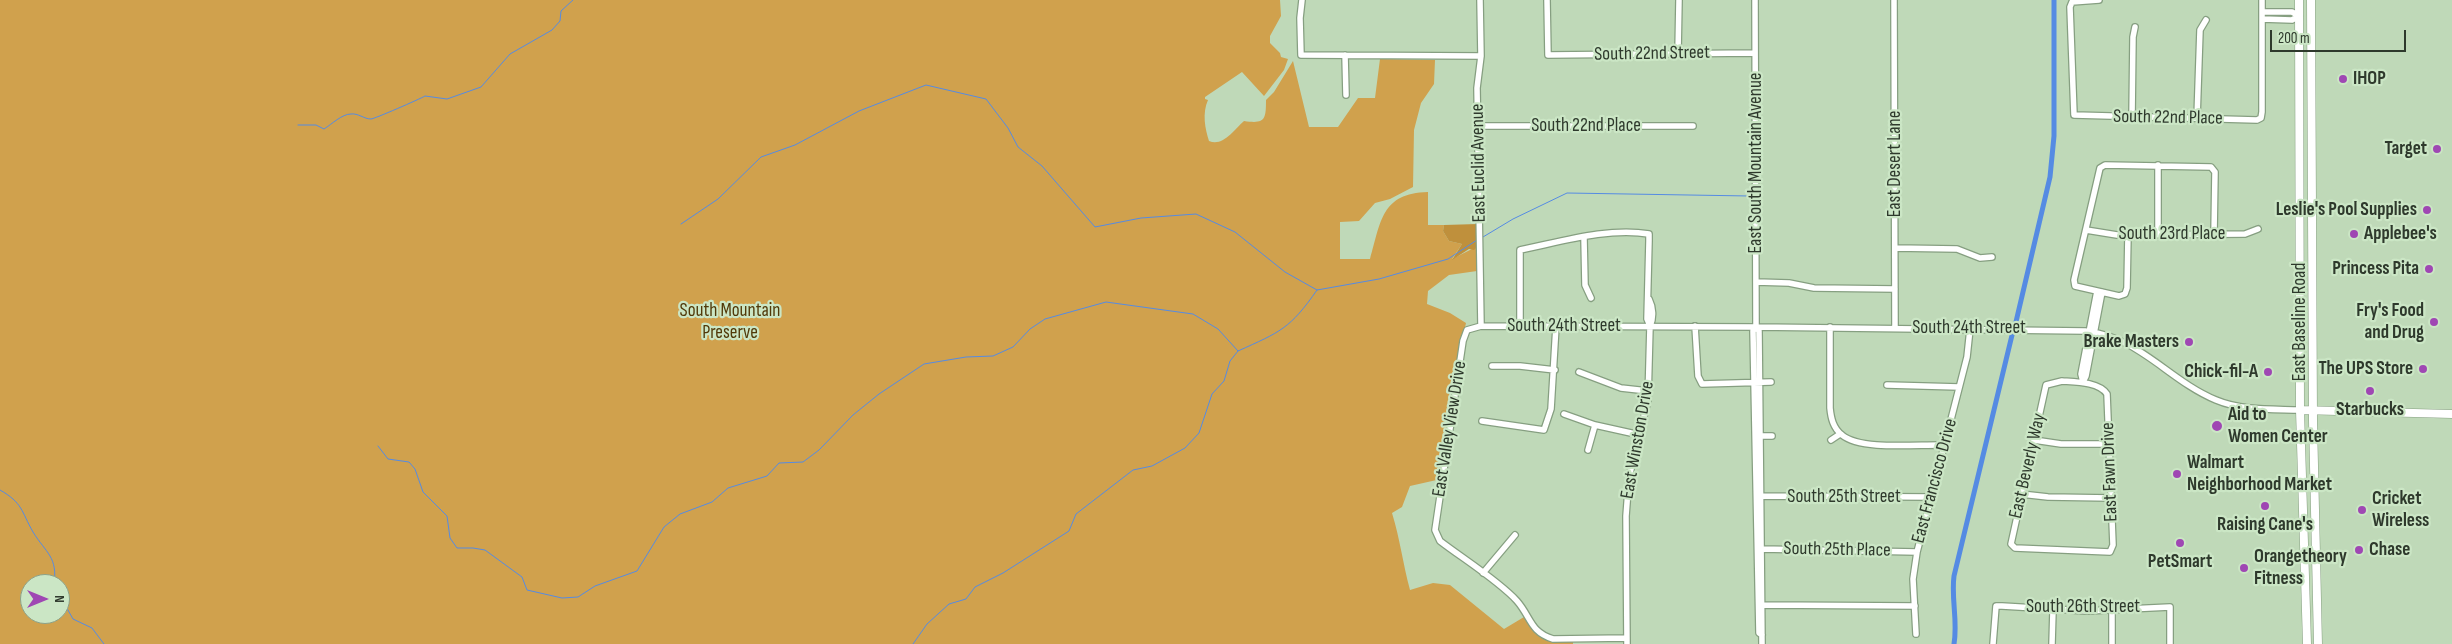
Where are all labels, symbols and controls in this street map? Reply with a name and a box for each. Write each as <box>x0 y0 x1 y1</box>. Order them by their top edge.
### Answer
scale bar <box>2272 20 2408 52</box>
text: 200 m <box>2278 29 2310 48</box>
street label: South 22nd Street <box>1594 42 1710 66</box>
place label: IHOP <box>2353 68 2386 90</box>
street label: East South Mountain Avenue <box>1745 73 1767 253</box>
marker: IHOP <box>2337 73 2349 85</box>
street label: East Euclid Avenue <box>1467 103 1491 223</box>
street label: South 22nd Place <box>2113 106 2223 130</box>
street label: East Desert Lane <box>1884 111 1906 217</box>
street label: South 22nd Place <box>1531 115 1641 137</box>
place label: Target <box>2384 138 2427 160</box>
marker: Target <box>2431 143 2443 155</box>
place label: Leslie's Pool Supplies <box>2276 199 2417 221</box>
marker: Leslie's Pool Supplies <box>2421 204 2433 216</box>
street label: South 23rd Place <box>2119 223 2225 245</box>
place label: Applebee's <box>2364 223 2437 245</box>
marker: Applebee's <box>2348 228 2360 240</box>
place label: Princess Pita <box>2332 258 2419 280</box>
street label: East Baseline Road <box>2289 263 2311 381</box>
marker: Princess Pita <box>2423 263 2435 275</box>
park label: South Mountain Preserve <box>680 300 780 344</box>
place label: Fry's Food and Drug <box>2356 300 2424 344</box>
street label: South 24th Street <box>1507 315 1621 337</box>
marker: Fry's Food and Drug <box>2428 316 2440 328</box>
street label: South 24th Street <box>1912 317 2026 339</box>
place label: Brake Masters <box>2083 331 2179 353</box>
marker: Brake Masters <box>2183 336 2195 348</box>
place label: The UPS Store <box>2318 358 2413 380</box>
street label: East Valley View Drive <box>1428 359 1472 499</box>
place label: Chick-fil-A <box>2184 361 2258 383</box>
marker: The UPS Store <box>2417 363 2429 375</box>
marker: Chick-fil-A <box>2262 366 2274 378</box>
street label: East Winston Drive <box>1616 379 1660 501</box>
marker: Starbucks <box>2364 385 2376 397</box>
place label: Starbucks <box>2336 399 2404 421</box>
place label: Aid to Women Center <box>2228 404 2328 448</box>
street label: East Beverly Way <box>2005 411 2051 521</box>
street label: East Francisco Drive <box>1907 416 1963 546</box>
marker: Aid to Women Center <box>2210 419 2224 433</box>
street label: East Fawn Drive <box>2097 422 2123 522</box>
place label: Walmart Neighborhood Market <box>2187 452 2332 496</box>
marker: Walmart Neighborhood Market <box>2171 468 2183 480</box>
street label: South 25th Street <box>1787 486 1901 508</box>
place label: Cricket Wireless <box>2372 488 2429 532</box>
marker: Raising Cane's <box>2259 500 2271 512</box>
marker: Cricket Wireless <box>2356 504 2368 516</box>
place label: Raising Cane's <box>2217 514 2313 536</box>
marker: PetSmart <box>2174 537 2186 549</box>
street label: South 25th Place <box>1783 538 1891 562</box>
place label: Chase <box>2369 539 2410 561</box>
marker: Chase <box>2353 544 2365 556</box>
place label: Orangetheory Fitness <box>2254 546 2347 590</box>
place label: PetSmart <box>2148 551 2212 573</box>
marker: Orangetheory Fitness <box>2238 562 2250 574</box>
north arrow <box>20 574 70 624</box>
text: N <box>51 595 68 603</box>
street label: South 26th Street <box>2026 596 2140 618</box>

